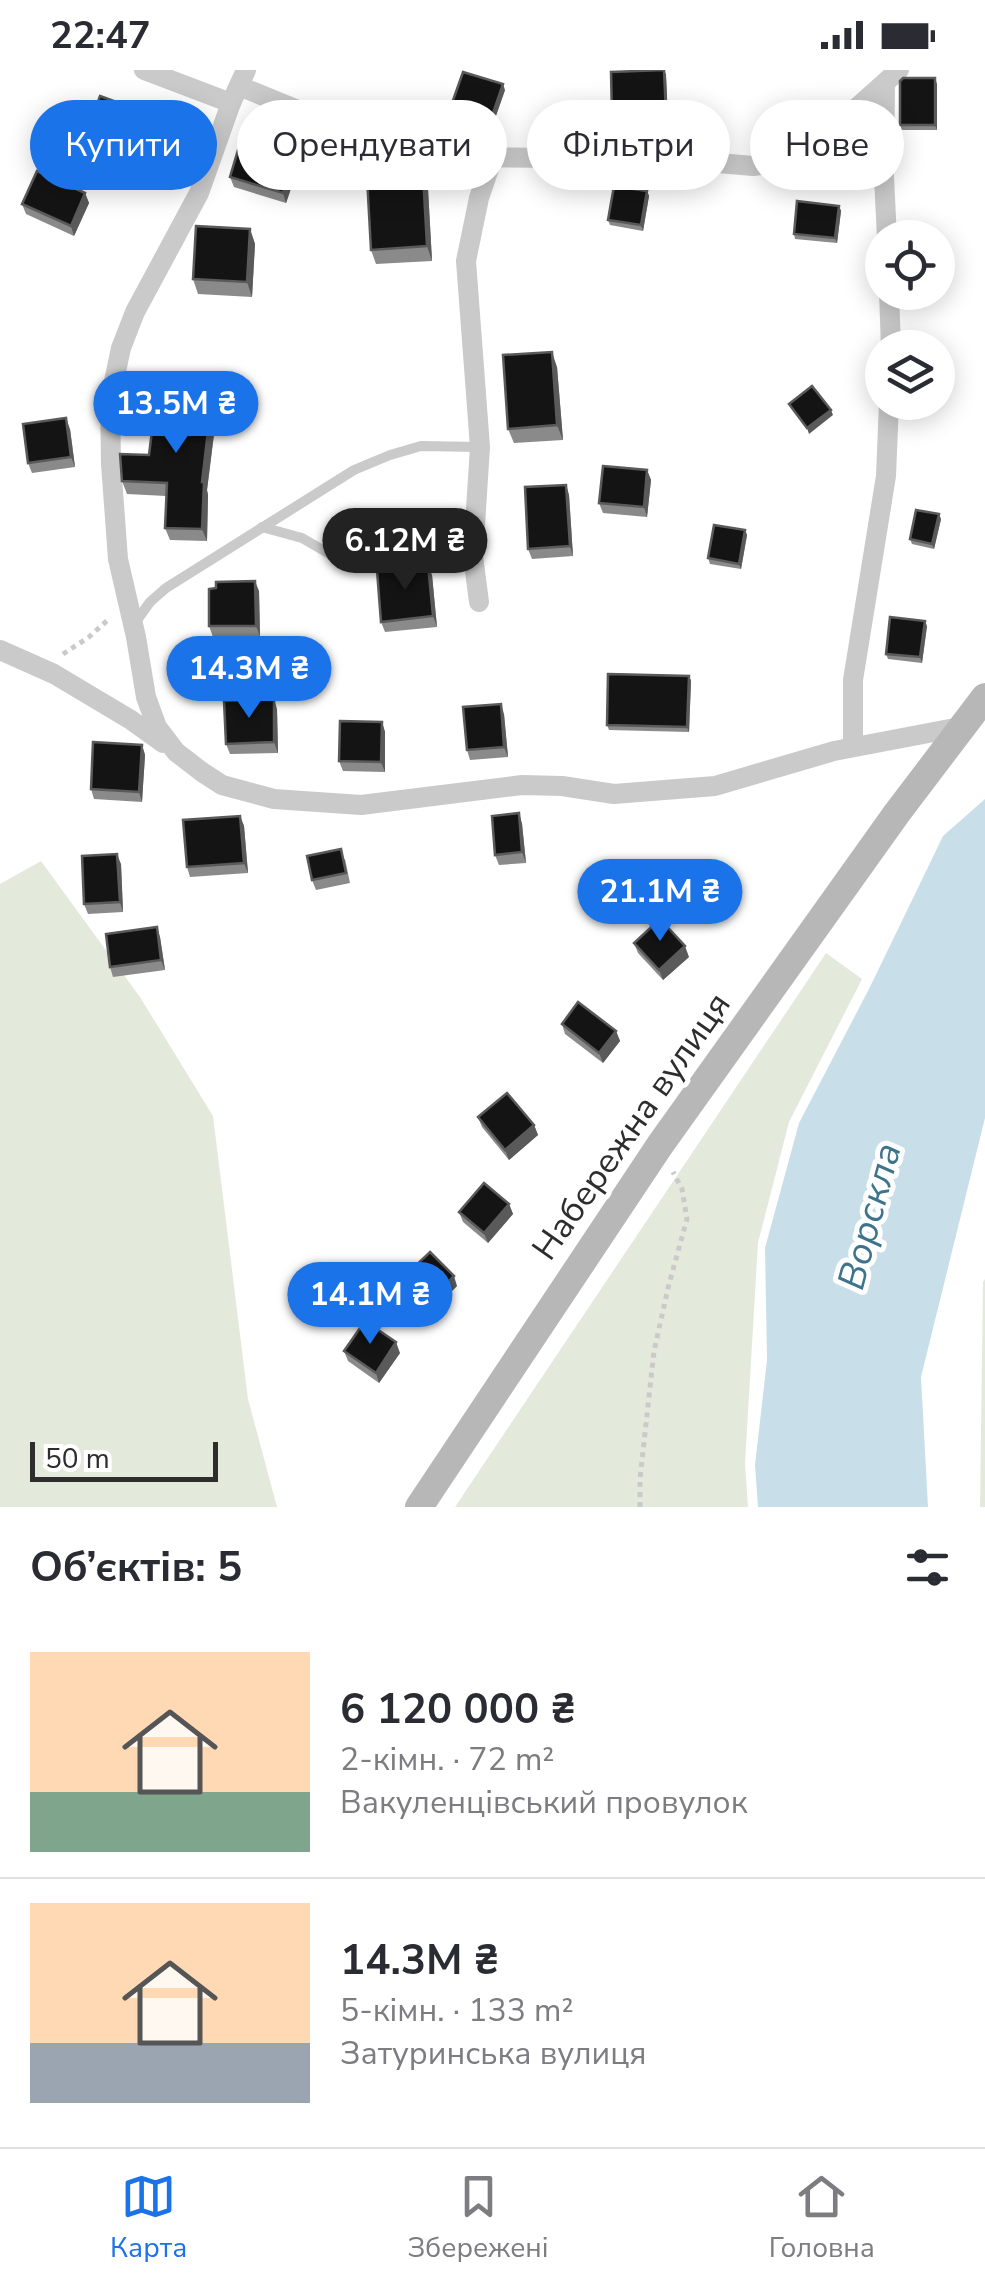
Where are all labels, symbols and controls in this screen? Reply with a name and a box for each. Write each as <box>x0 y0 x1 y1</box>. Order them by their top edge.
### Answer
text: 22:47 <box>50 10 151 61</box>
chip: Купити <box>30 100 217 190</box>
chip: Орендувати <box>237 100 507 190</box>
chip: Фільтри <box>527 100 730 190</box>
chip: Нове <box>750 100 904 190</box>
map controls <box>865 220 955 420</box>
button: locate <box>865 220 955 310</box>
button: layers <box>865 330 955 420</box>
pin: 13.5M ₴ <box>84 371 268 456</box>
text: 13.5M ₴ <box>115 382 237 425</box>
pin: 6.12M ₴ <box>313 508 497 593</box>
text: 6.12M ₴ <box>344 519 466 562</box>
pin: 14.3M ₴ <box>157 636 341 721</box>
text: 14.3M ₴ <box>188 647 310 690</box>
pin: 21.1M ₴ <box>568 859 752 944</box>
text: 21.1M ₴ <box>599 870 721 913</box>
street label: Набережна вулиця <box>521 983 741 1269</box>
water label: Ворскла <box>825 1137 914 1295</box>
pin: 14.1M ₴ <box>278 1262 462 1347</box>
text: 14.1M ₴ <box>309 1273 431 1316</box>
scale bar <box>30 1437 218 1482</box>
text: 50 m <box>45 1440 110 1478</box>
text: Об’єктів: 5 <box>30 1539 242 1596</box>
icon: filters <box>900 1540 955 1595</box>
text: 6 120 000 ₴ <box>340 1681 576 1738</box>
icon: home <box>110 1692 230 1812</box>
text: 2-кімн. · 72 m² <box>340 1738 554 1781</box>
text: Вакуленцівський провулок <box>340 1781 748 1824</box>
text: 14.3M ₴ <box>340 1932 499 1989</box>
icon: home <box>110 1943 230 2063</box>
text: 5-кімн. · 133 m² <box>340 1989 574 2032</box>
text: Затуринська вулиця <box>340 2032 647 2075</box>
tab: Карта <box>110 2169 187 2267</box>
tab: Збережені <box>407 2169 549 2267</box>
tab: Головна <box>769 2169 875 2267</box>

